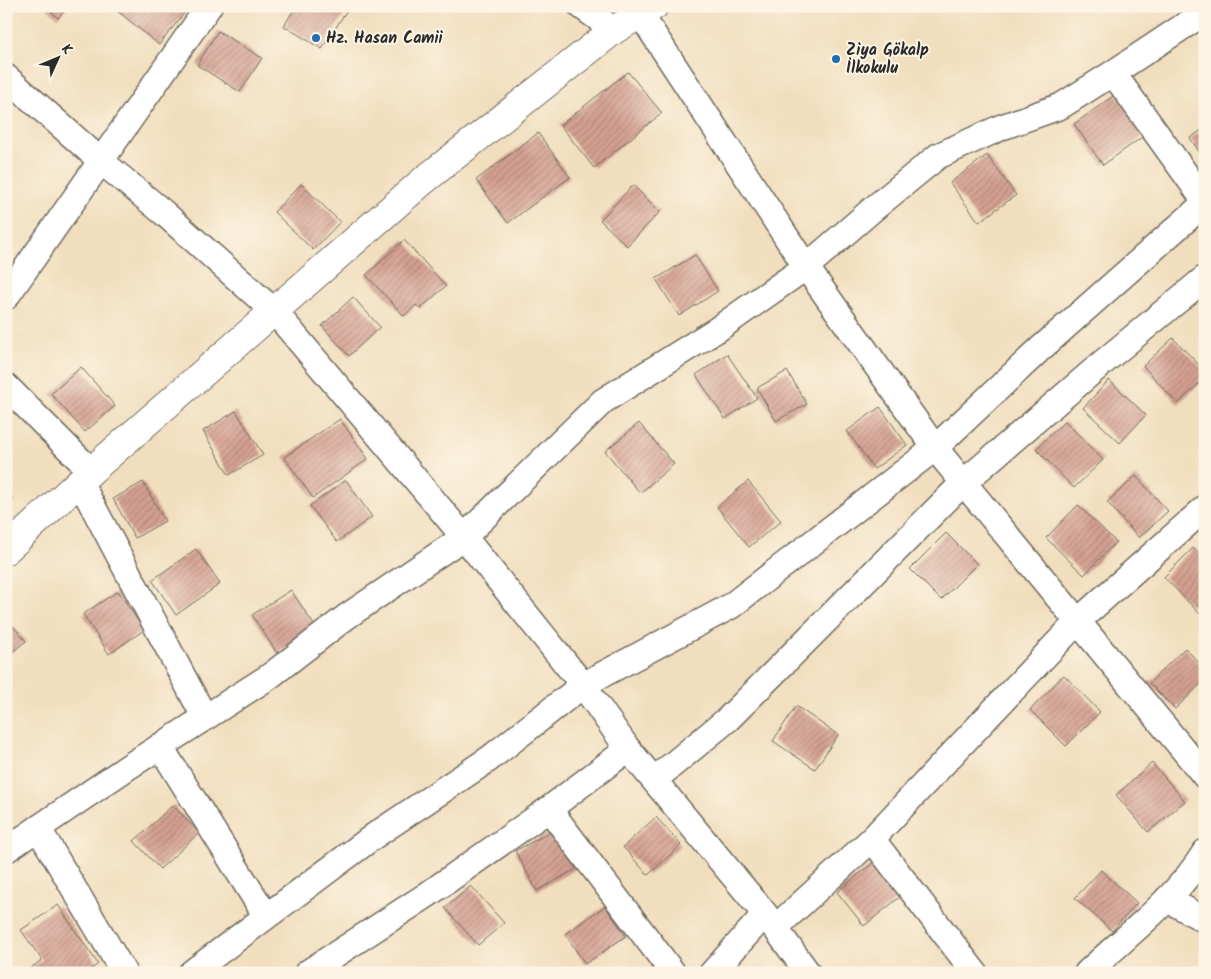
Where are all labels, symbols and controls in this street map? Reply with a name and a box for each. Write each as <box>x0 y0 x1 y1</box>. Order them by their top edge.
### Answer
place label: Hz. Hasan Camii <box>326 26 444 51</box>
north arrow <box>32 32 82 82</box>
marker: Hz. Hasan Camii <box>310 32 322 44</box>
place label: Ziya Gökalp İlkokulu <box>846 38 929 81</box>
text: K <box>56 39 78 61</box>
marker: Ziya Gökalp İlkokulu <box>830 53 842 65</box>

